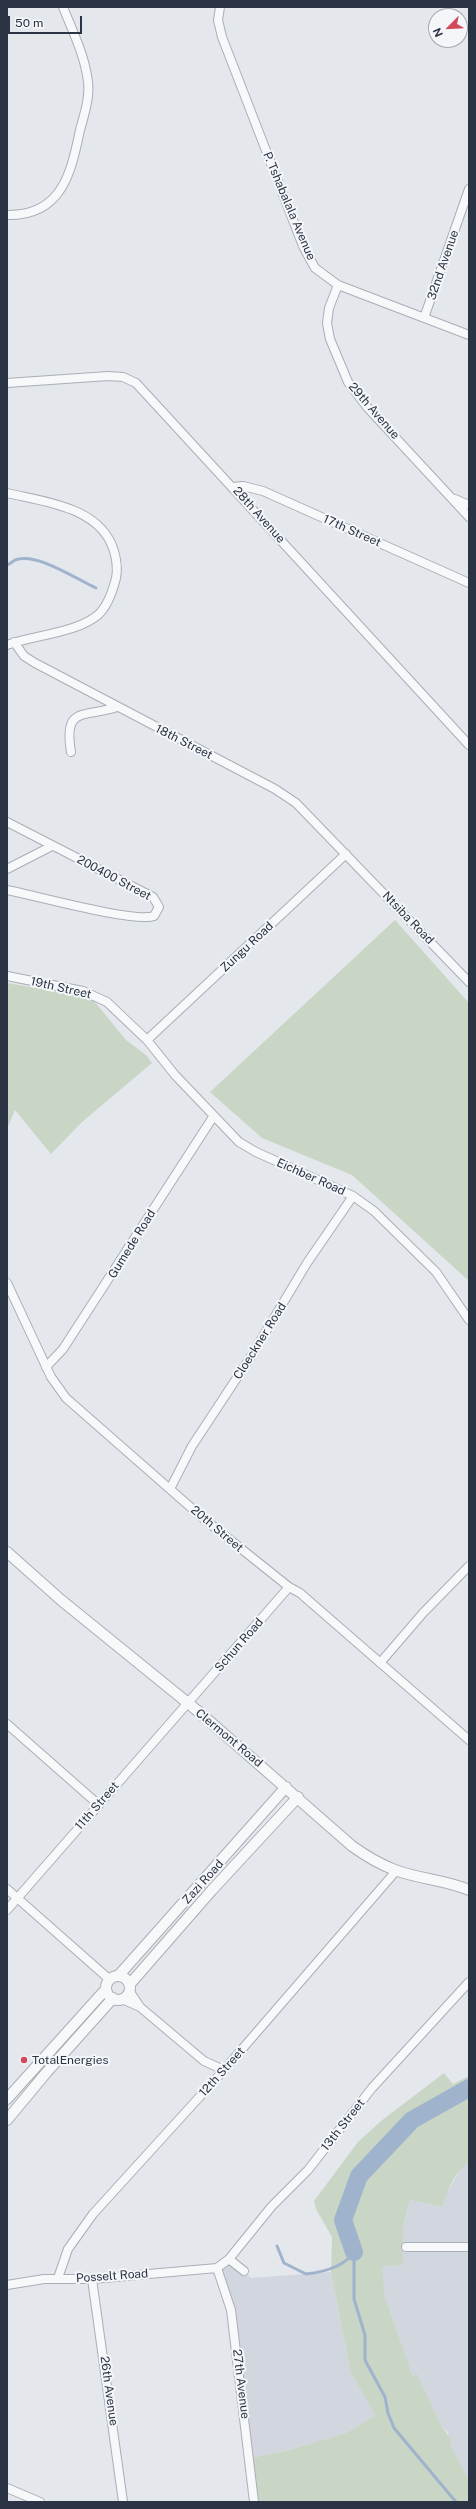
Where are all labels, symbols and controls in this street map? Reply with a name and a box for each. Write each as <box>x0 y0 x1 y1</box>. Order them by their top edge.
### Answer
scale bar <box>10 8 84 34</box>
north arrow <box>428 8 468 48</box>
text: 50 m <box>15 16 43 30</box>
text: N <box>431 26 445 39</box>
street label: P. Tshabalala Avenue <box>260 150 318 262</box>
street label: 32nd Avenue <box>424 228 462 302</box>
street label: 29th Avenue <box>345 380 403 442</box>
street label: 28th Avenue <box>230 484 288 546</box>
street label: 17th Street <box>321 512 383 550</box>
street label: 18th Street <box>153 721 215 763</box>
street label: 200400 Street <box>74 852 154 904</box>
street label: Ntsiba Road <box>379 889 437 947</box>
street label: Zungu Road <box>218 919 276 975</box>
street label: 19th Street <box>29 974 93 1002</box>
street label: Eichber Road <box>274 1155 348 1199</box>
street label: Gumede Road <box>105 1207 159 1281</box>
street label: Cloeckner Road <box>231 1300 289 1382</box>
street label: 20th Street <box>188 1503 246 1555</box>
street label: Schun Road <box>212 1615 266 1675</box>
street label: Clermont Road <box>193 1706 265 1770</box>
street label: 11th Street <box>72 1779 122 1833</box>
street label: Zazi Road <box>179 1857 227 1907</box>
street label: 12th Street <box>196 2044 248 2100</box>
place label: TotalEnergies <box>32 2053 108 2067</box>
marker: TotalEnergies <box>19 2055 29 2065</box>
street label: 13th Street <box>318 2096 368 2154</box>
street label: Posselt Road <box>75 2266 149 2286</box>
street label: 27th Avenue <box>230 2348 252 2420</box>
street label: 26th Avenue <box>97 2355 121 2427</box>

